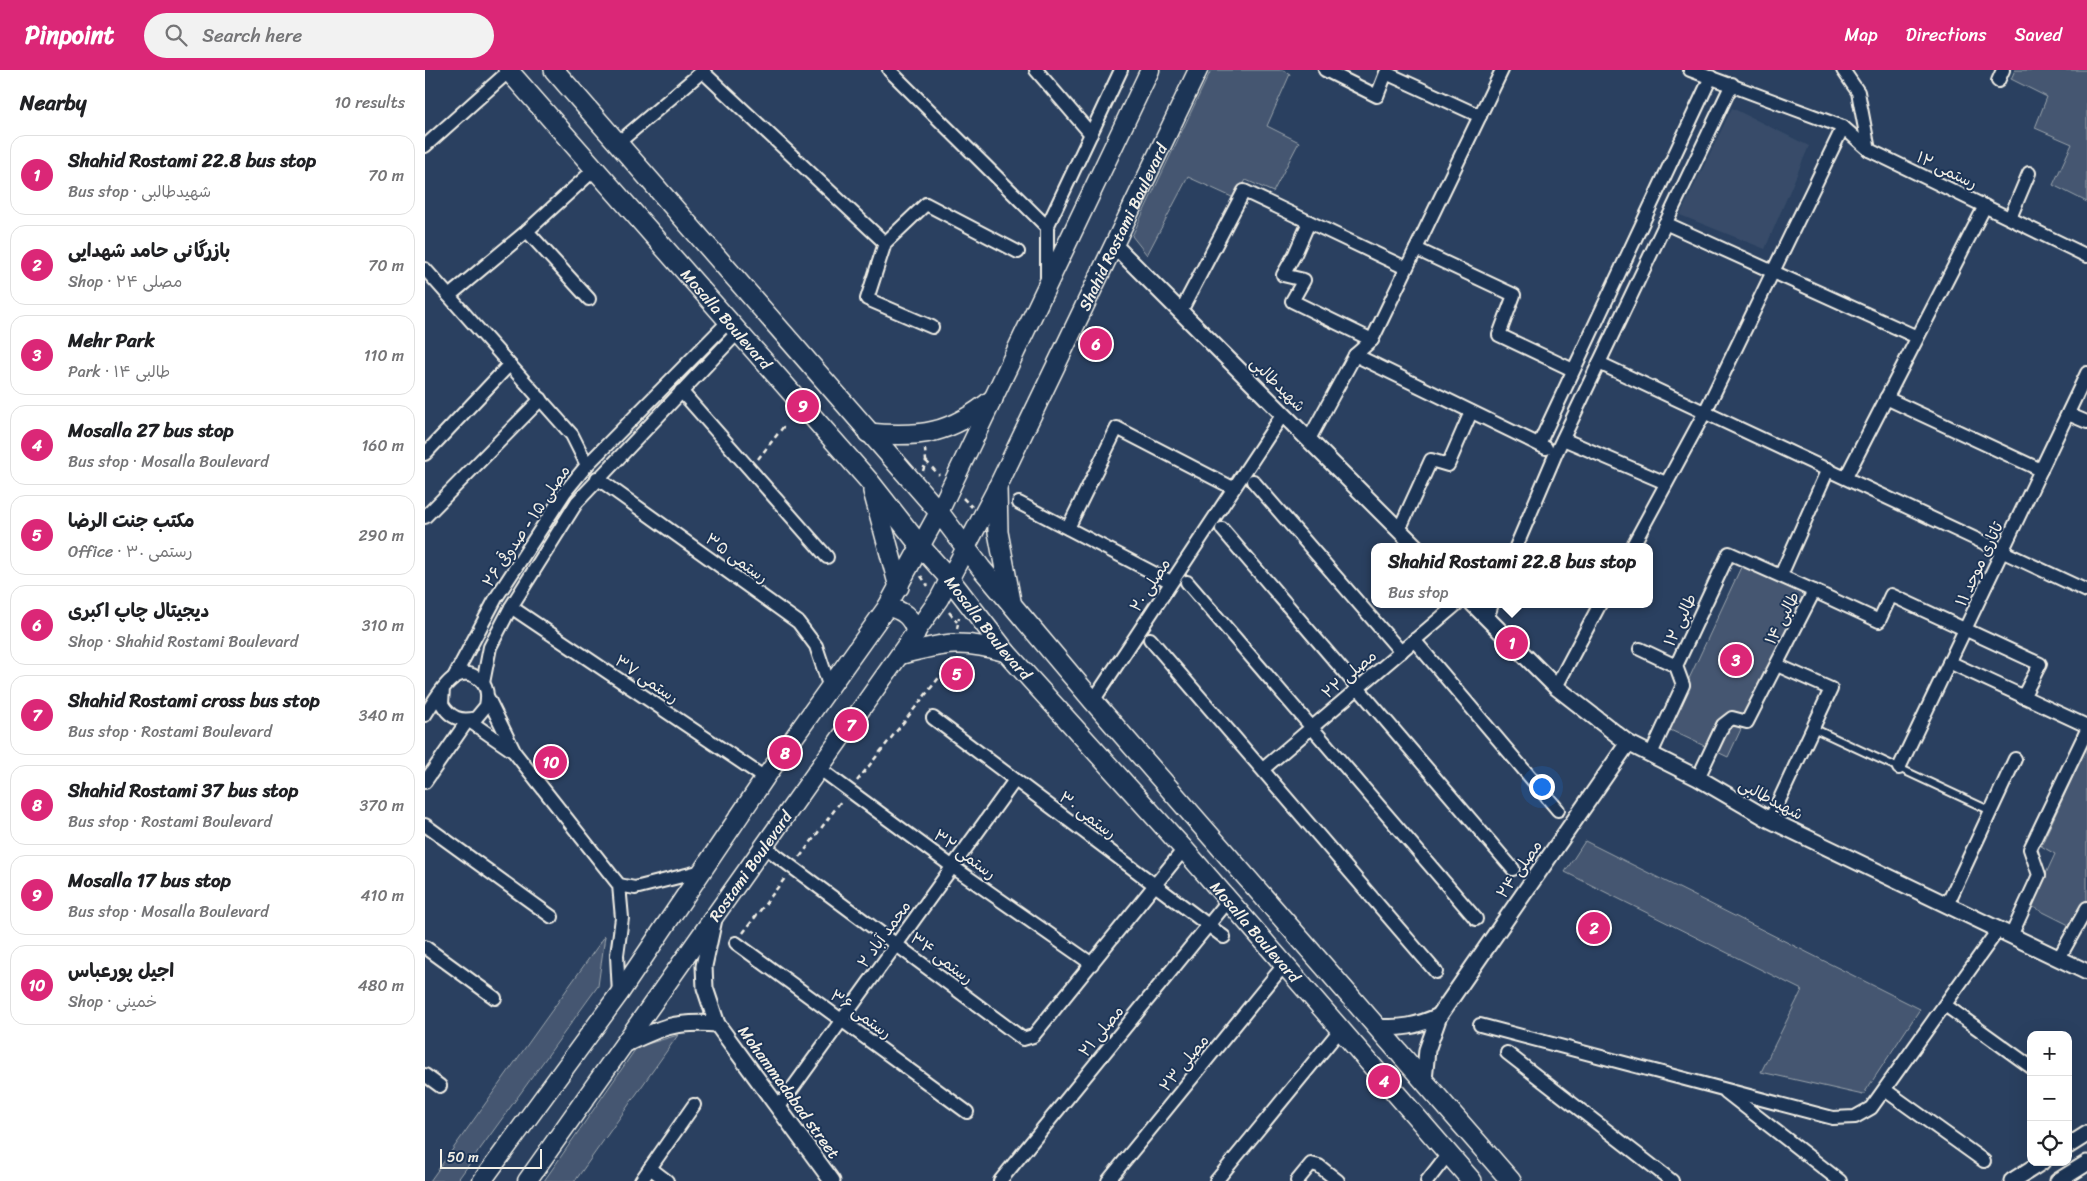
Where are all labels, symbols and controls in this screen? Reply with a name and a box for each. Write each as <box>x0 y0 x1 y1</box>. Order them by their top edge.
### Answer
search box <box>144 13 494 58</box>
text: Pinpoint <box>25 14 114 56</box>
text: Search here <box>202 19 302 52</box>
text: Map <box>1845 19 1878 51</box>
text: Directions <box>1906 19 1987 51</box>
text: Saved <box>2015 19 2062 51</box>
icon: search <box>162 21 190 49</box>
text: Nearby <box>20 84 86 122</box>
text: 10 results <box>334 88 405 117</box>
street label: Shahid Rostami Boulevard <box>1070 137 1176 316</box>
street label: رستمی ۱۲ <box>1911 143 1983 197</box>
text: Shahid Rostami 22.8 bus stop <box>68 144 316 177</box>
text: 1 <box>34 161 40 190</box>
text: 70 m <box>368 161 404 190</box>
text: Bus stop · شهیدطالبی <box>68 177 211 206</box>
text: بازرگانی حامد شهدایی <box>68 234 230 267</box>
text: 2 <box>32 251 42 280</box>
text: 70 m <box>368 251 404 280</box>
street label: Mosalla Boulevard <box>673 261 781 377</box>
text: Shop · مصلی ۲۴ <box>68 267 182 296</box>
text: Mehr Park <box>68 324 155 357</box>
pin: 6 <box>1080 325 1112 363</box>
text: 3 <box>33 341 41 370</box>
text: 110 m <box>364 341 404 370</box>
street label: شهیدطالبی <box>1243 349 1313 419</box>
text: Park · طالبی ۱۴ <box>68 357 170 386</box>
pin: 9 <box>787 387 819 425</box>
text: Mosalla 27 bus stop <box>68 414 234 447</box>
text: 4 <box>32 431 42 460</box>
text: 160 m <box>361 431 404 460</box>
text: Bus stop · Mosalla Boulevard <box>68 447 269 476</box>
street label: مصلی ۱۵ - صدوقی ۲۶ <box>474 459 578 593</box>
text: مكتب جنت الرضا <box>68 504 195 537</box>
street label: تاتاری موحد ۱۱ <box>1947 516 2012 611</box>
text: 5 <box>32 521 42 550</box>
text: 290 m <box>358 521 404 550</box>
street label: رستمی ۳۵ <box>699 525 775 591</box>
text: Office · رستمی ۳۰ <box>68 537 193 566</box>
popup <box>1371 543 1653 608</box>
text: Shahid Rostami 22.8 bus stop <box>1388 545 1636 578</box>
street label: مصلی ۲۰ <box>1122 552 1178 618</box>
street label: Mosalla Boulevard <box>937 569 1040 688</box>
text: Bus stop <box>1388 578 1449 607</box>
street label: طالبی ۱۴ <box>1756 586 1808 650</box>
street label: طالبی ۱۲ <box>1655 589 1705 651</box>
text: دیجیتال چاپ اکبری <box>68 594 209 627</box>
text: 6 <box>32 611 42 640</box>
text: 310 m <box>362 611 404 640</box>
pin: 1 <box>1496 624 1528 662</box>
text: Shop · Shahid Rostami Boulevard <box>68 627 298 656</box>
pin: 3 <box>1720 641 1752 679</box>
street label: مصلی ۲۲ <box>1315 642 1383 706</box>
street label: رستمی ۳۷ <box>609 647 685 711</box>
pin: 5 <box>941 655 973 693</box>
text: Shahid Rostami cross bus stop <box>68 684 320 717</box>
text: 7 <box>32 701 42 730</box>
text: 340 m <box>359 701 404 730</box>
pin: 7 <box>835 706 867 744</box>
text: Bus stop · Rostami Boulevard <box>68 717 272 746</box>
pin: 8 <box>769 734 801 772</box>
pin: 10 <box>535 743 567 781</box>
street label: شهیدطالبی <box>1733 770 1809 828</box>
text: Shahid Rostami 37 bus stop <box>68 774 298 807</box>
your location <box>1529 774 1555 800</box>
street label: رستمی ۳۰ <box>1053 783 1123 847</box>
text: 8 <box>32 791 42 820</box>
text: 370 m <box>360 791 404 820</box>
street label: Rostami Boulevard <box>700 803 801 928</box>
text: Bus stop · Rostami Boulevard <box>68 807 272 836</box>
street label: رستمی ۳۲ <box>927 821 1003 887</box>
street label: مصلی ۲۴ <box>1488 833 1550 905</box>
text: Mosalla 17 bus stop <box>68 864 231 897</box>
street label: Mosalla Boulevard <box>1203 874 1309 990</box>
text: 9 <box>32 881 42 910</box>
text: 410 m <box>361 881 404 910</box>
street label: محمد آباد ۲ <box>849 894 919 974</box>
text: Bus stop · Mosalla Boulevard <box>68 897 269 926</box>
pin: 2 <box>1578 909 1610 947</box>
street label: رستمی ۳۴ <box>904 924 980 992</box>
text: اجیل پورعباس <box>68 954 174 987</box>
text: 10 <box>29 971 45 1000</box>
text: 480 m <box>358 971 404 1000</box>
street label: رستمی ۳۶ <box>824 981 898 1047</box>
text: Shop · خمینی <box>68 987 157 1016</box>
street label: مصلی ۲۱ <box>1071 998 1131 1064</box>
street label: Mohammadabad street <box>730 1019 848 1165</box>
street label: مصلی ۲۳ <box>1151 1028 1217 1098</box>
map controls <box>2027 1031 2072 1166</box>
button: + <box>2027 1031 2072 1076</box>
pin: 4 <box>1368 1062 1400 1100</box>
button: − <box>2027 1076 2072 1121</box>
button: locate <box>2027 1121 2072 1166</box>
text: 50 m <box>447 1145 479 1170</box>
scale bar <box>440 1146 543 1169</box>

